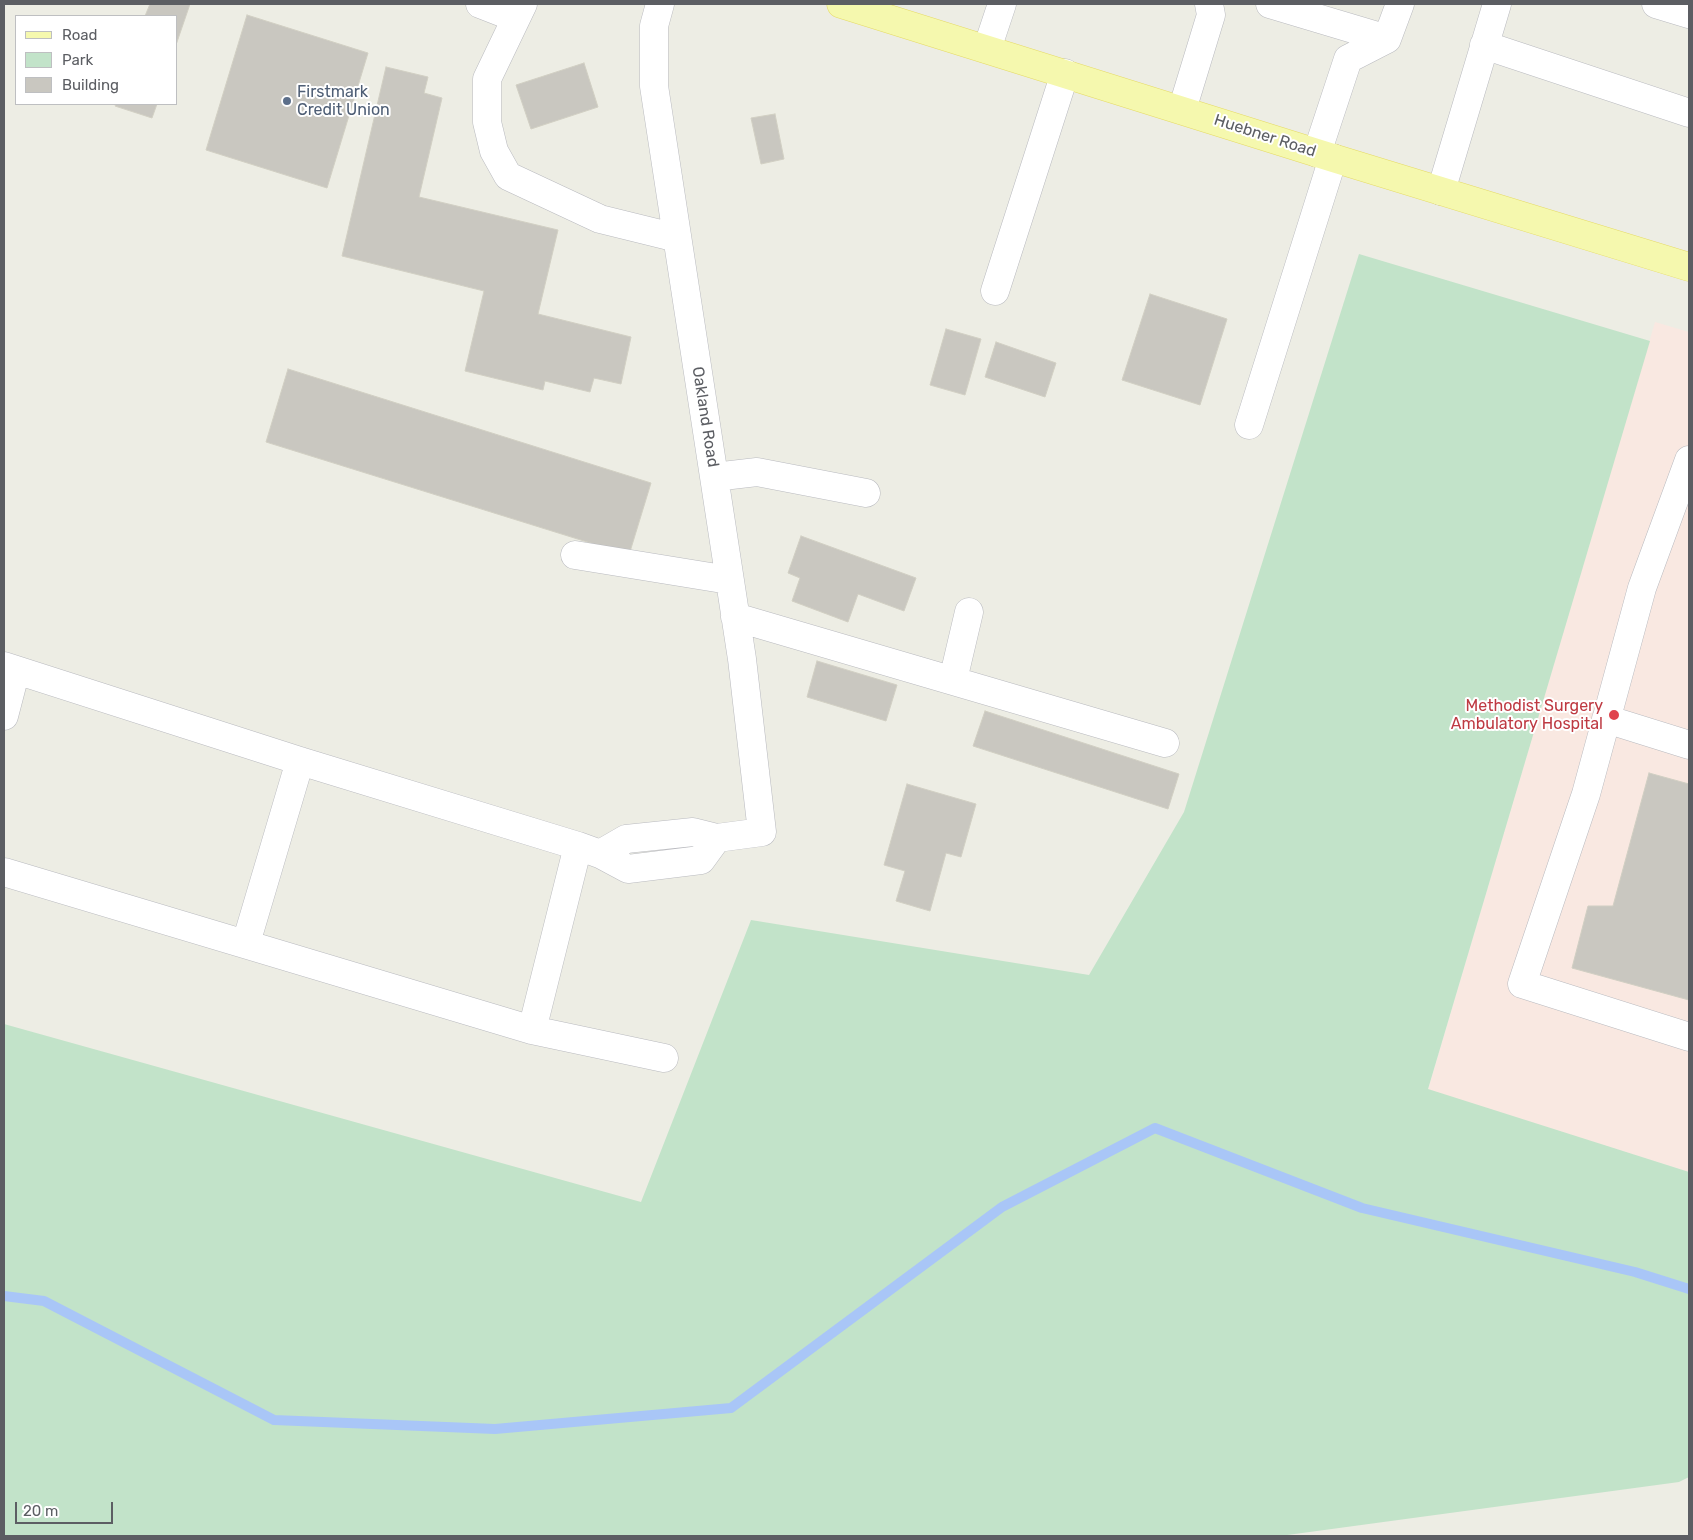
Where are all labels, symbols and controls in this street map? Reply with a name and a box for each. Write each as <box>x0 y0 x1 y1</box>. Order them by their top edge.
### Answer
legend <box>15 15 178 105</box>
text: Road <box>62 26 98 44</box>
text: Park <box>62 51 93 69</box>
text: Building <box>62 76 119 94</box>
place label: Firstmark Credit Union <box>297 82 390 120</box>
marker: Firstmark Credit Union <box>281 95 293 107</box>
street label: Huebner Road <box>1212 110 1318 162</box>
street label: Oakland Road <box>688 365 722 469</box>
place label: Methodist Surgery Ambulatory Hospital <box>1451 696 1603 734</box>
marker: Methodist Surgery Ambulatory Hospital <box>1607 708 1621 722</box>
scale bar <box>18 1492 115 1524</box>
text: 20 m <box>23 1502 58 1520</box>

